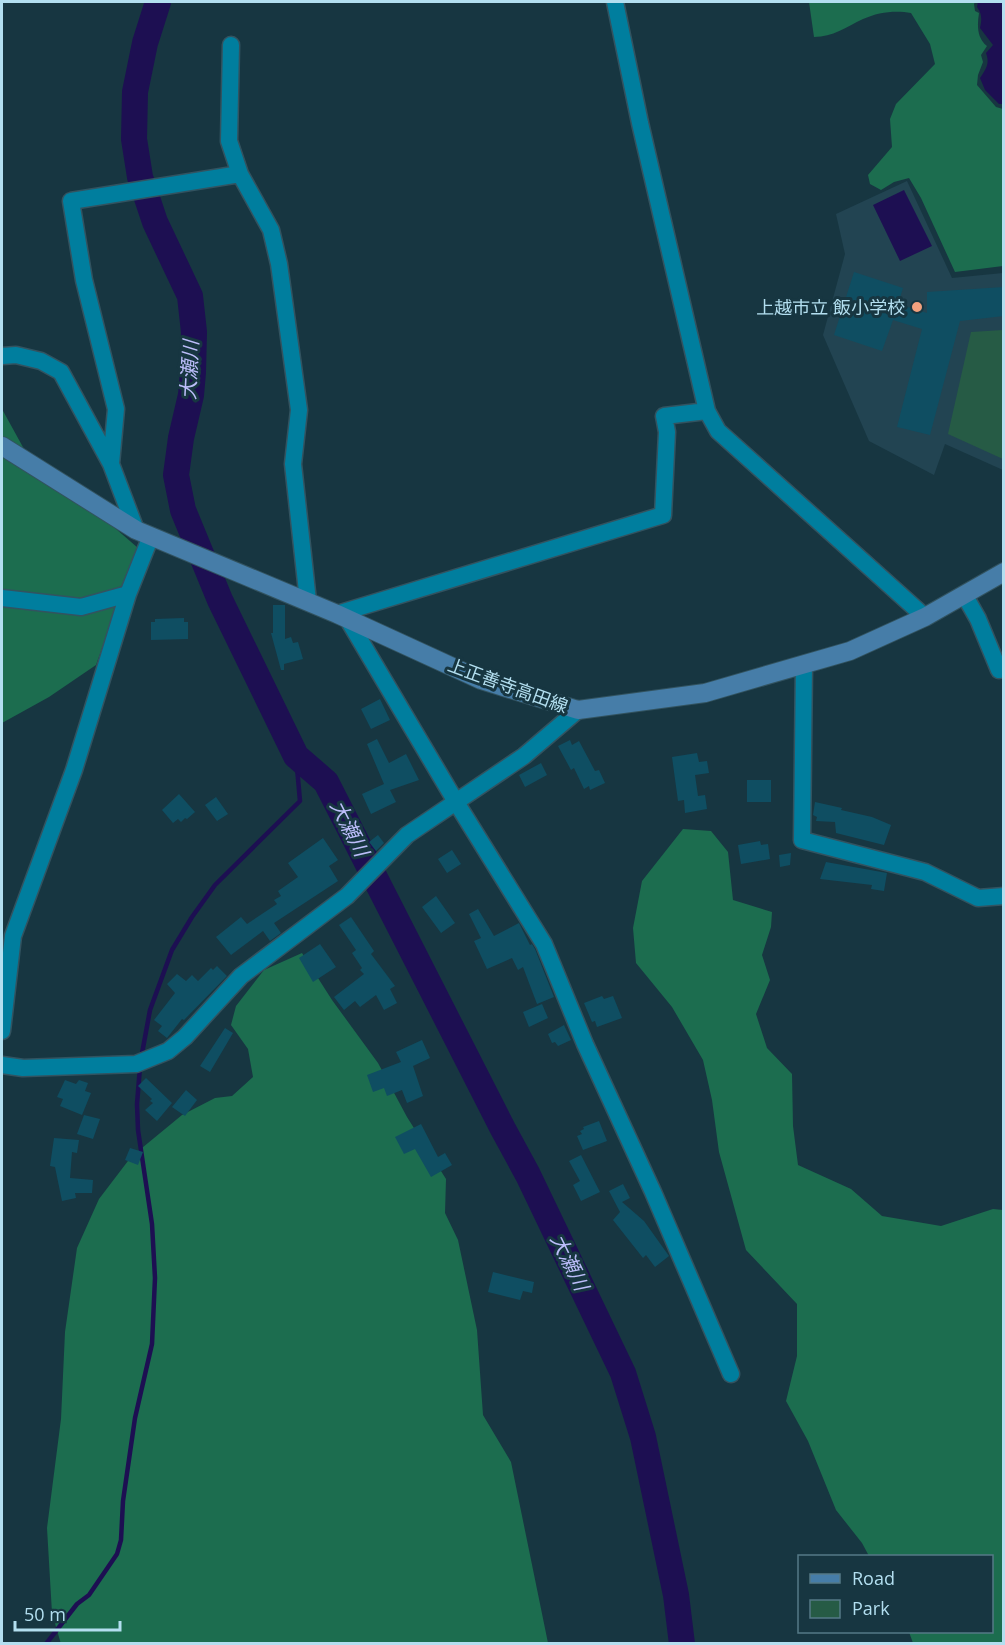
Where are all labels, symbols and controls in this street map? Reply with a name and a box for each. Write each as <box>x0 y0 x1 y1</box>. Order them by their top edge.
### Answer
place label: 上越市立 飯小学校 <box>756 295 905 319</box>
marker: 上越市立 飯小学校 <box>910 300 924 314</box>
water label: 大瀬川 <box>174 337 204 401</box>
street label: 上正善寺高田線 <box>445 652 571 718</box>
water label: 大瀬川 <box>324 795 377 863</box>
water label: 大瀬川 <box>545 1229 596 1297</box>
legend <box>798 1555 993 1633</box>
text: Road <box>852 1566 895 1590</box>
scale bar <box>15 1594 120 1632</box>
text: Park <box>852 1596 890 1620</box>
text: 50 m <box>24 1602 66 1626</box>

